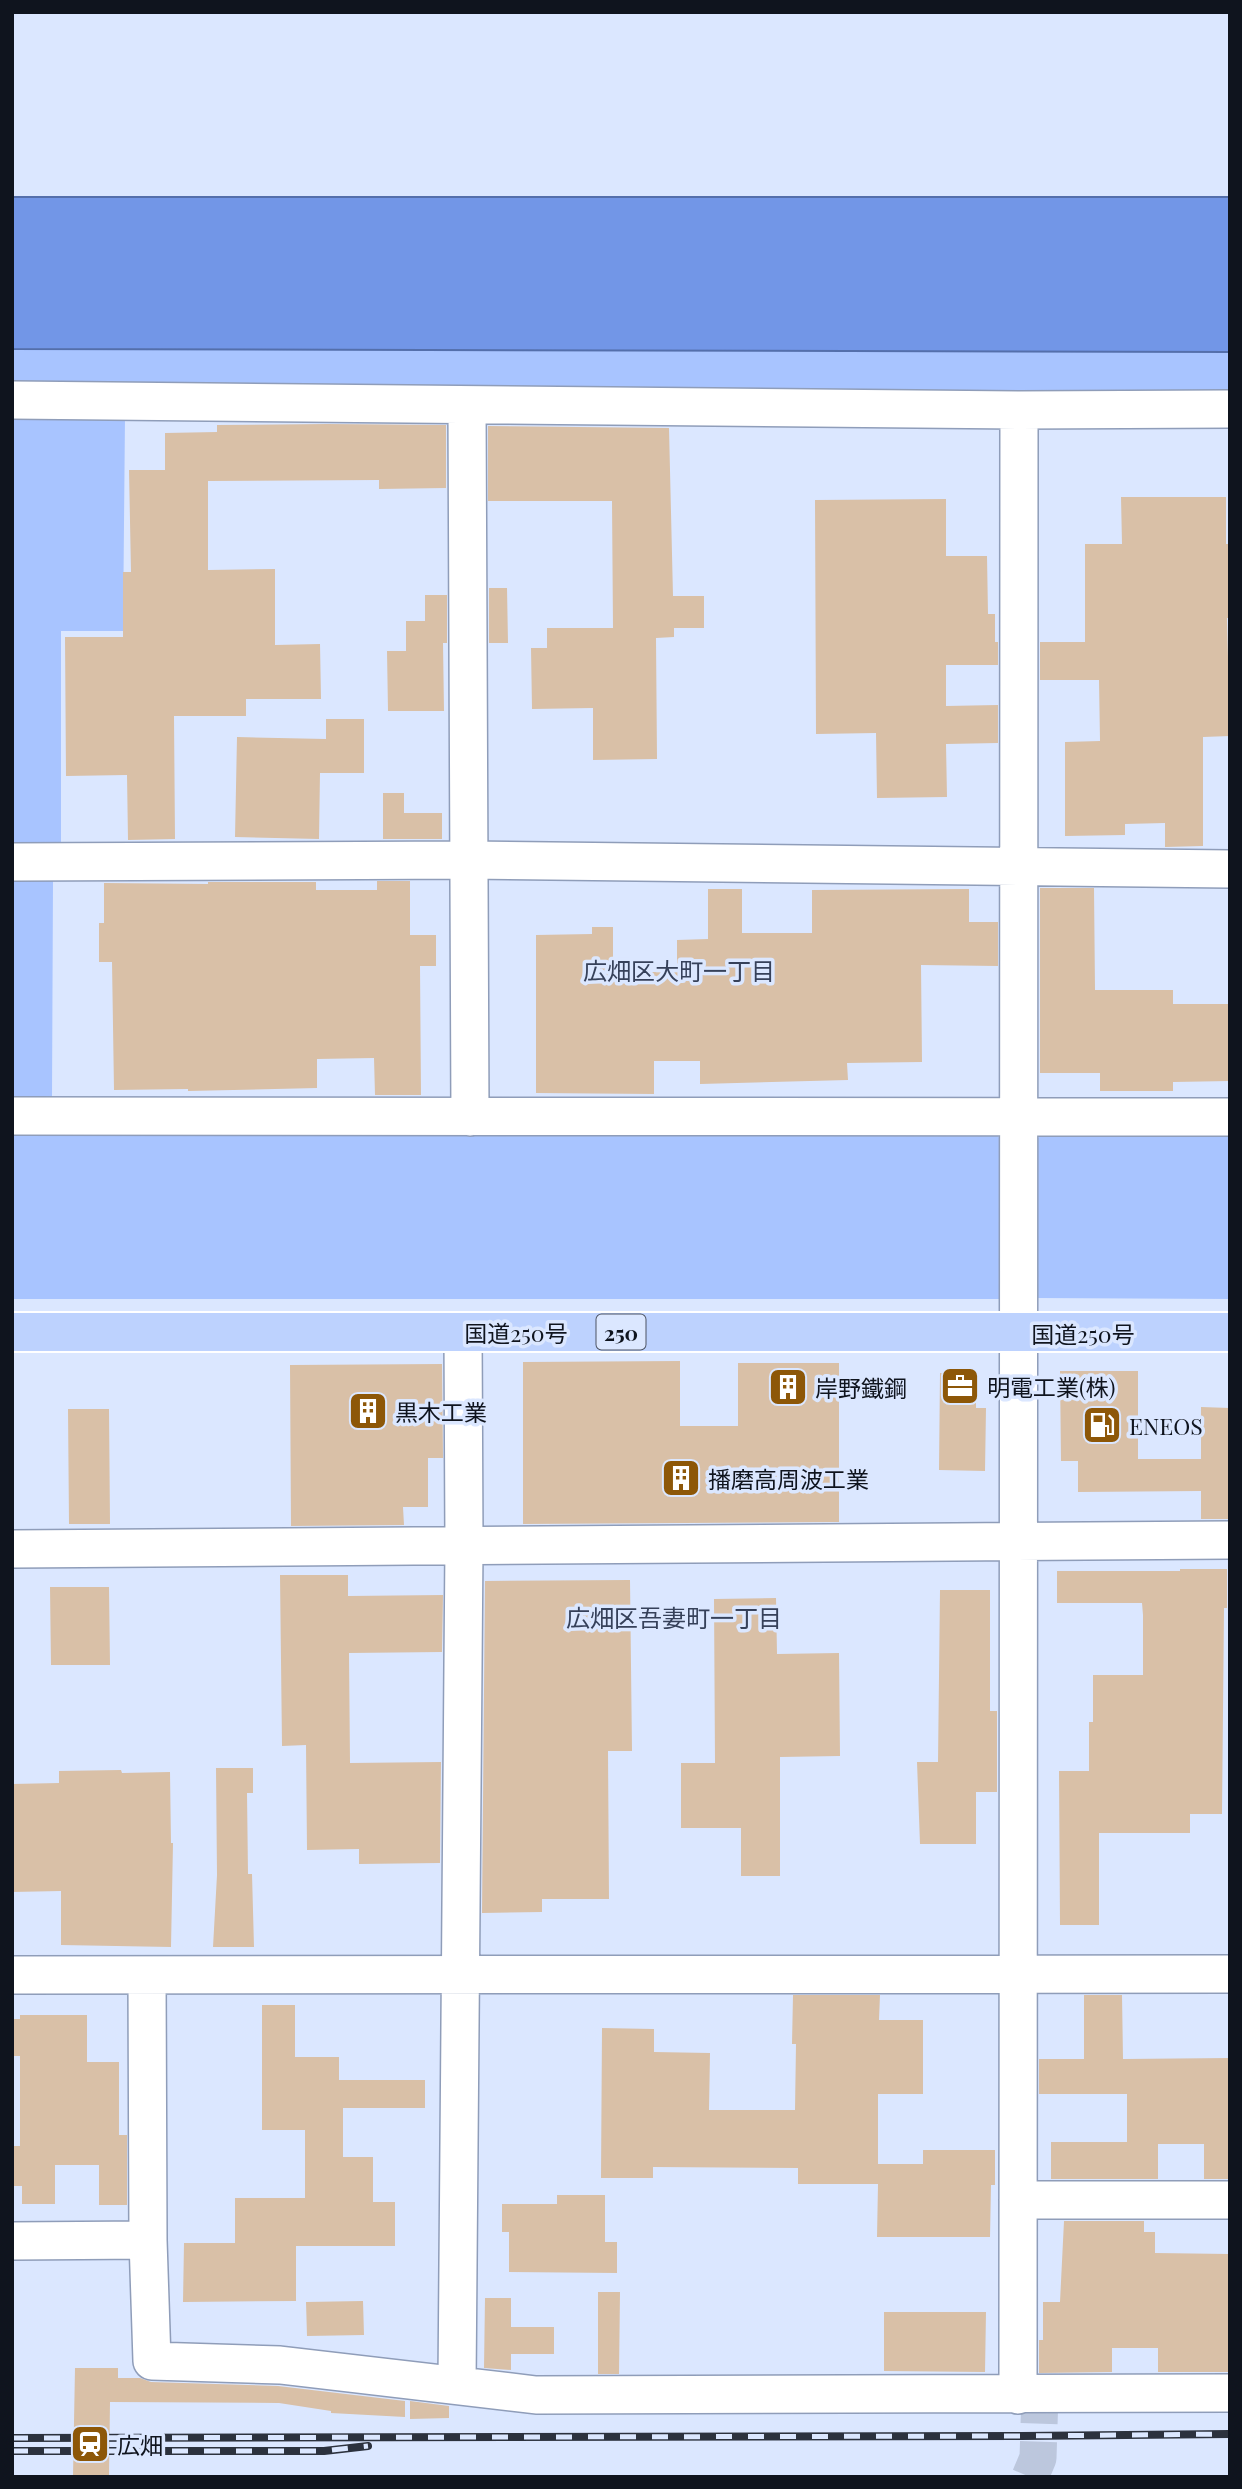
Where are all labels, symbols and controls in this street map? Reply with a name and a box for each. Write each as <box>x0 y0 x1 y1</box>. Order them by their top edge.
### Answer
district label: 広畑区大町一丁目 <box>583 954 775 986</box>
road number: 250 <box>596 1314 646 1350</box>
street label: 国道250号 <box>464 1317 568 1348</box>
street label: 国道250号 <box>1031 1318 1135 1349</box>
office icon: 明電工業(株) <box>939 1365 981 1407</box>
building icon: 岸野鐵鋼 <box>767 1366 809 1408</box>
place label: 明電工業(株) <box>987 1371 1116 1402</box>
place label: 岸野鐵鋼 <box>815 1372 907 1403</box>
building icon: 黒木工業 <box>347 1390 389 1432</box>
place label: 黒木工業 <box>395 1396 487 1427</box>
fuel station icon: ENEOS <box>1081 1404 1123 1446</box>
place label: ENEOS <box>1129 1410 1203 1441</box>
building icon: 播磨高周波工業 <box>660 1457 702 1499</box>
place label: 播磨高周波工業 <box>708 1463 869 1494</box>
district label: 広畑区吾妻町一丁目 <box>566 1601 782 1633</box>
station icon: 広畑 <box>69 2423 111 2465</box>
place label: 広畑 <box>117 2429 163 2460</box>

